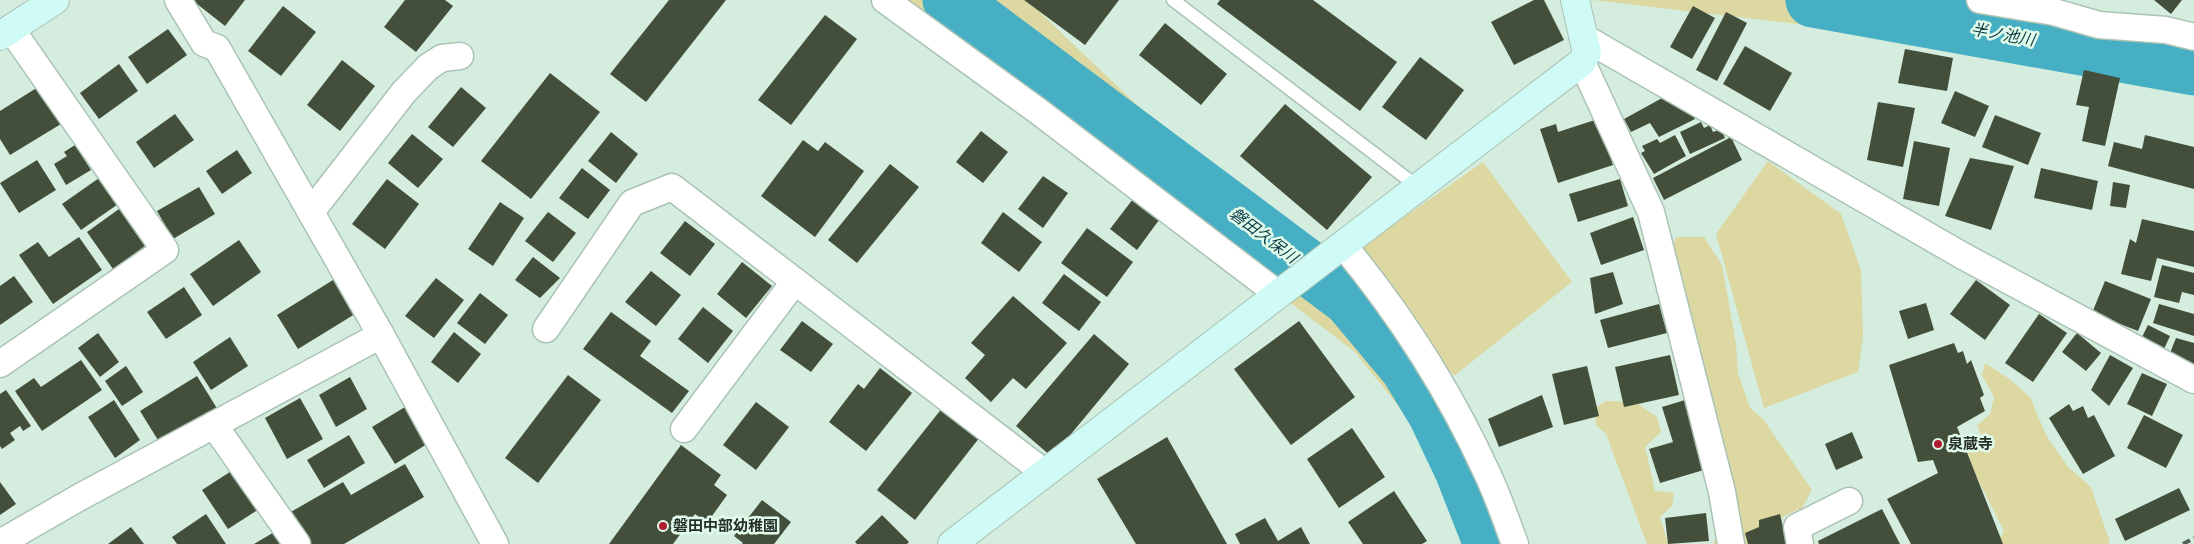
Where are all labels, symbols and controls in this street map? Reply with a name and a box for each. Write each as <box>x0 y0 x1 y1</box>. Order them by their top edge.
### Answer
water label: 半ノ池川 <box>1970 19 2038 50</box>
water label: 磐田久保川 <box>1226 203 1304 268</box>
place label: 泉蔵寺 <box>1948 434 1993 453</box>
marker: 泉蔵寺 <box>1932 438 1944 450</box>
place label: 磐田中部幼稚園 <box>673 516 778 535</box>
marker: 磐田中部幼稚園 <box>657 520 669 532</box>

